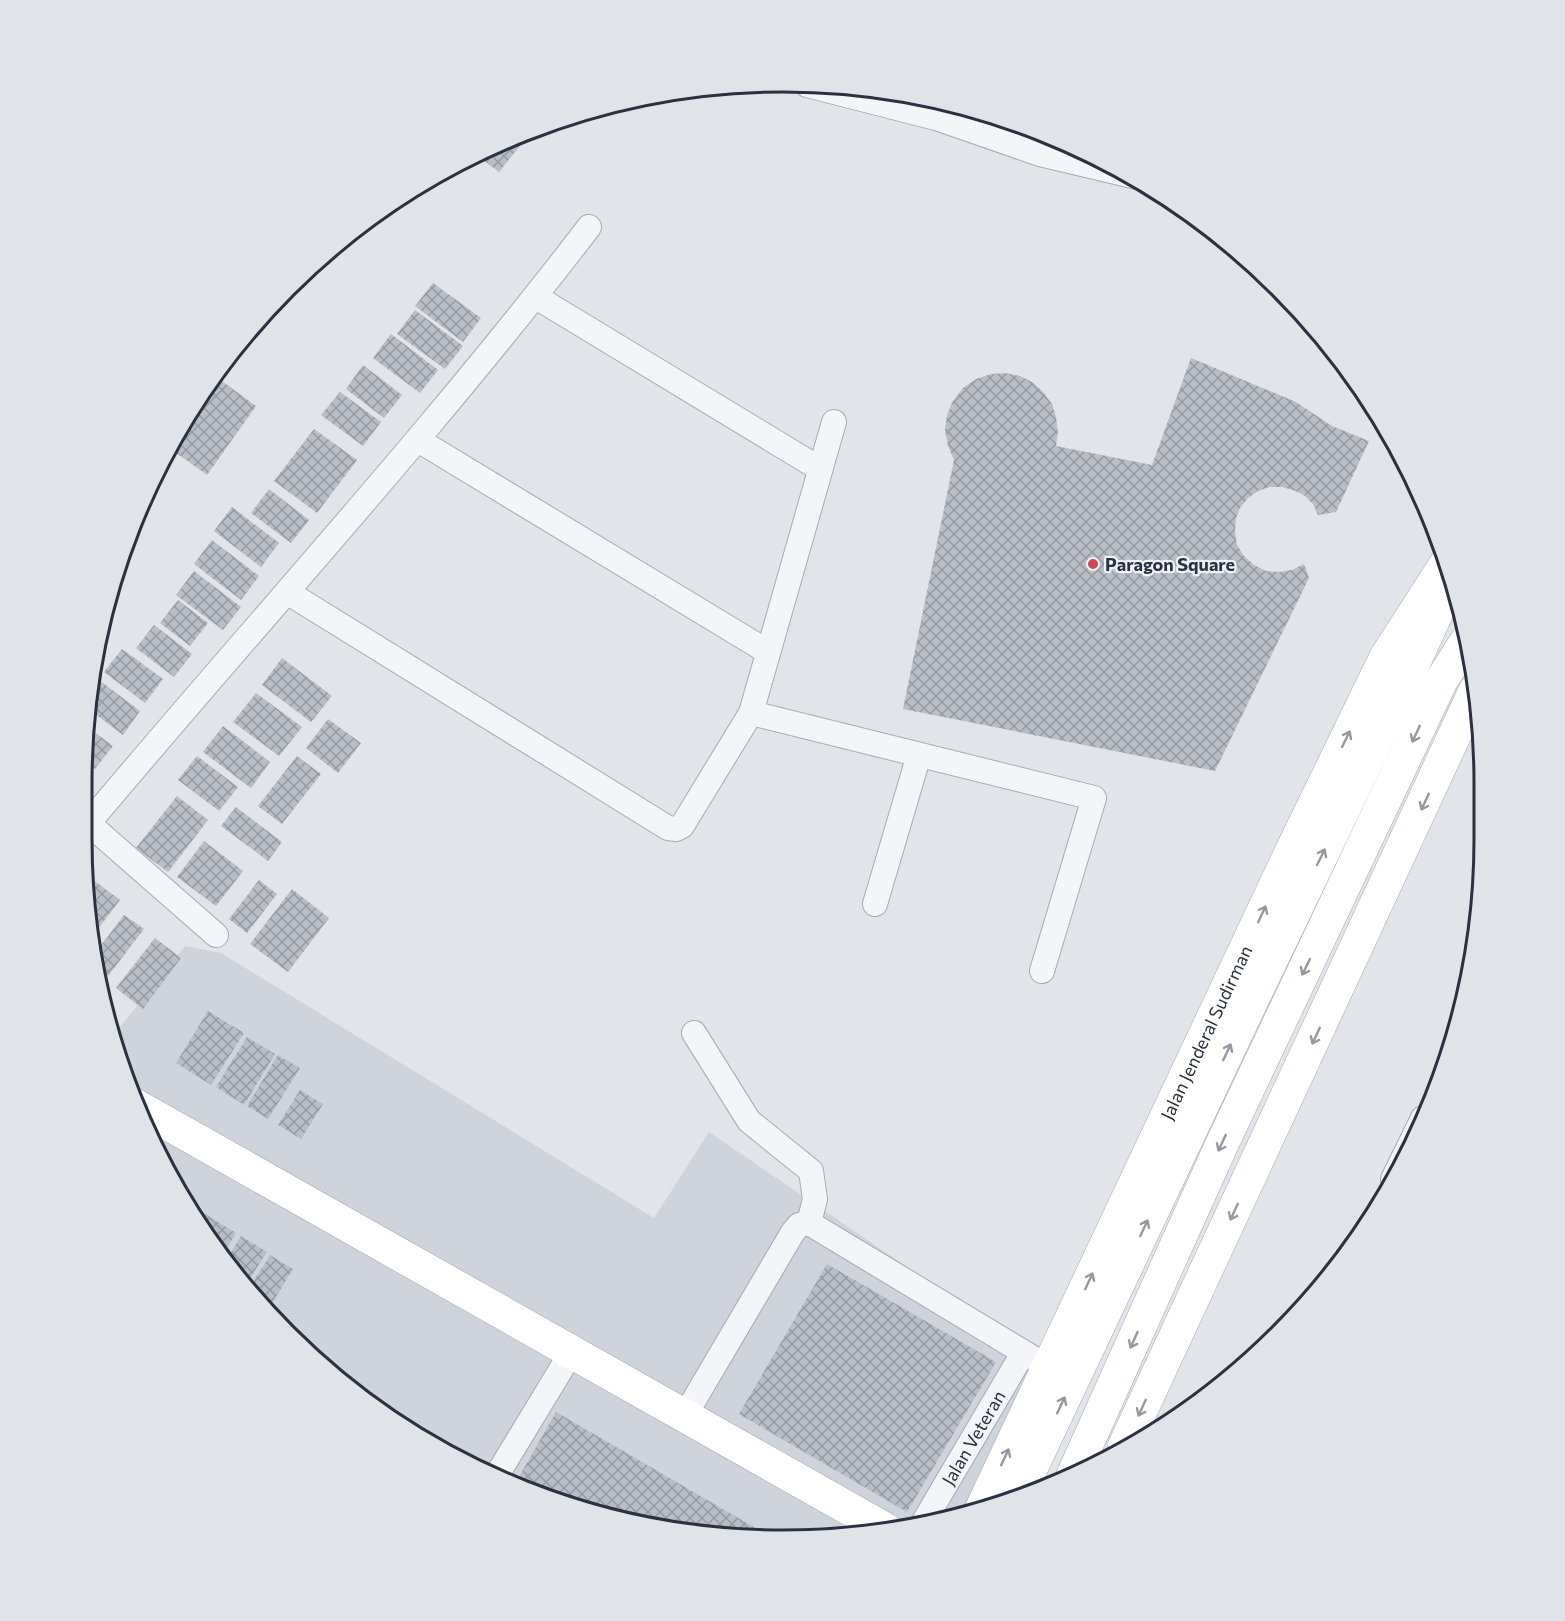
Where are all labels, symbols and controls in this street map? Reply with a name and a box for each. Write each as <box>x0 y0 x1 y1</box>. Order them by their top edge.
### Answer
place label: Paragon Square <box>1105 553 1235 575</box>
marker: Paragon Square <box>1086 557 1100 571</box>
one-way arrow <box>1410 724 1422 742</box>
one-way arrow <box>1341 730 1353 748</box>
one-way arrow <box>1419 792 1430 810</box>
one-way arrow <box>1315 848 1327 866</box>
one-way arrow <box>1256 906 1268 924</box>
street label: Jalan Jenderal Sudirman <box>1156 942 1257 1123</box>
one-way arrow <box>1300 958 1312 976</box>
one-way arrow <box>1310 1026 1321 1044</box>
one-way arrow <box>1222 1043 1234 1061</box>
one-way arrow <box>1216 1134 1228 1152</box>
one-way arrow <box>1227 1203 1239 1221</box>
one-way arrow <box>1139 1220 1151 1238</box>
one-way arrow <box>1083 1272 1095 1290</box>
one-way arrow <box>1128 1331 1139 1349</box>
street label: Jalan Veteran <box>937 1386 1010 1489</box>
one-way arrow <box>1056 1396 1068 1414</box>
one-way arrow <box>1136 1399 1148 1417</box>
one-way arrow <box>1000 1448 1012 1466</box>

